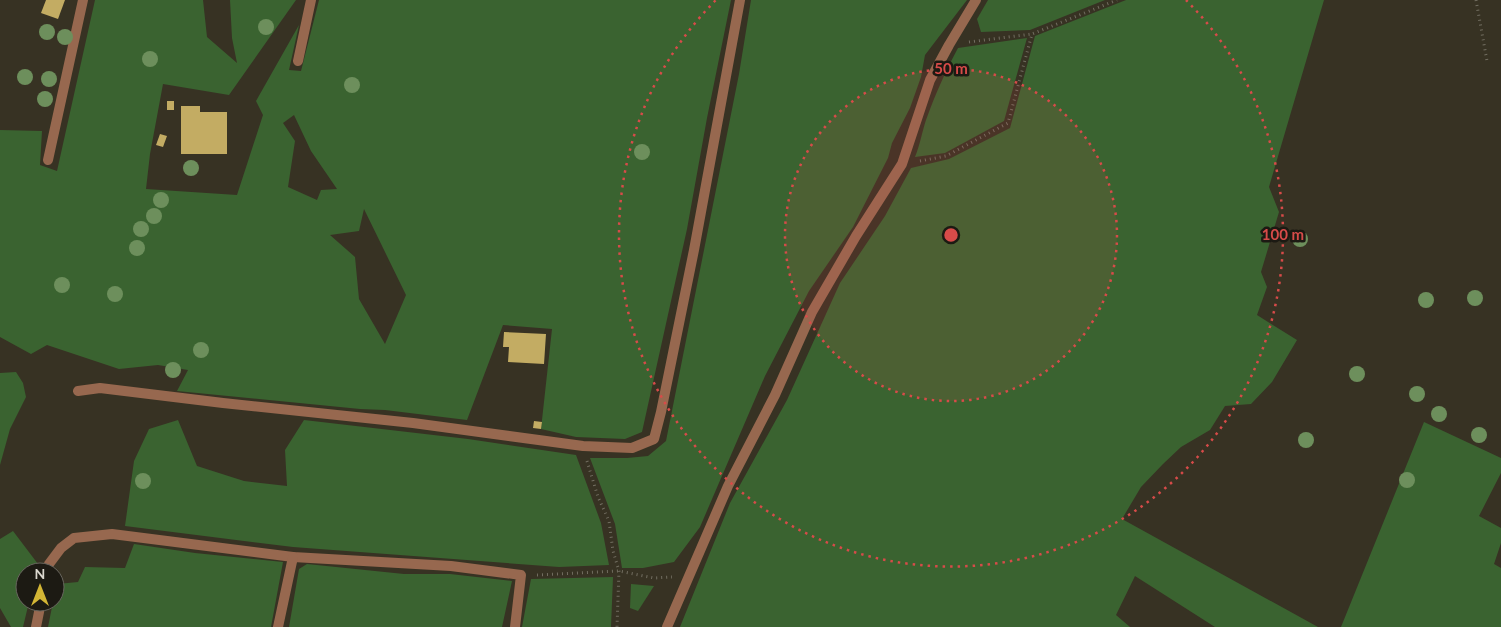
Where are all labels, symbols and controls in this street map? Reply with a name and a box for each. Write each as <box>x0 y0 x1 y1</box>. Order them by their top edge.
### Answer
text: 50 m <box>934 59 968 77</box>
text: 100 m <box>1262 225 1304 243</box>
centre of rings <box>942 226 960 244</box>
north arrow <box>15 562 65 612</box>
text: N <box>35 565 45 582</box>

